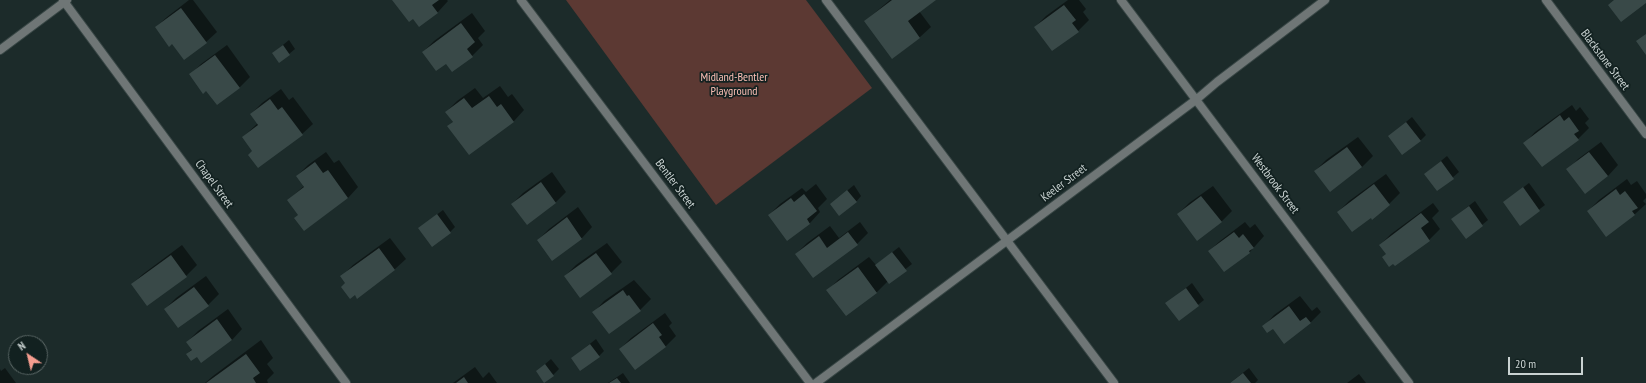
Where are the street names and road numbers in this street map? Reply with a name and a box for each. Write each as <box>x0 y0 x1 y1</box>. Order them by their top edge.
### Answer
street label: Blackstone Street <box>1578 27 1632 93</box>
street label: Westbrook Street <box>1248 151 1302 217</box>
street label: Chapel Street <box>192 157 236 211</box>
street label: Bentler Street <box>652 157 698 211</box>
street label: Keeler Street <box>1038 161 1090 205</box>

